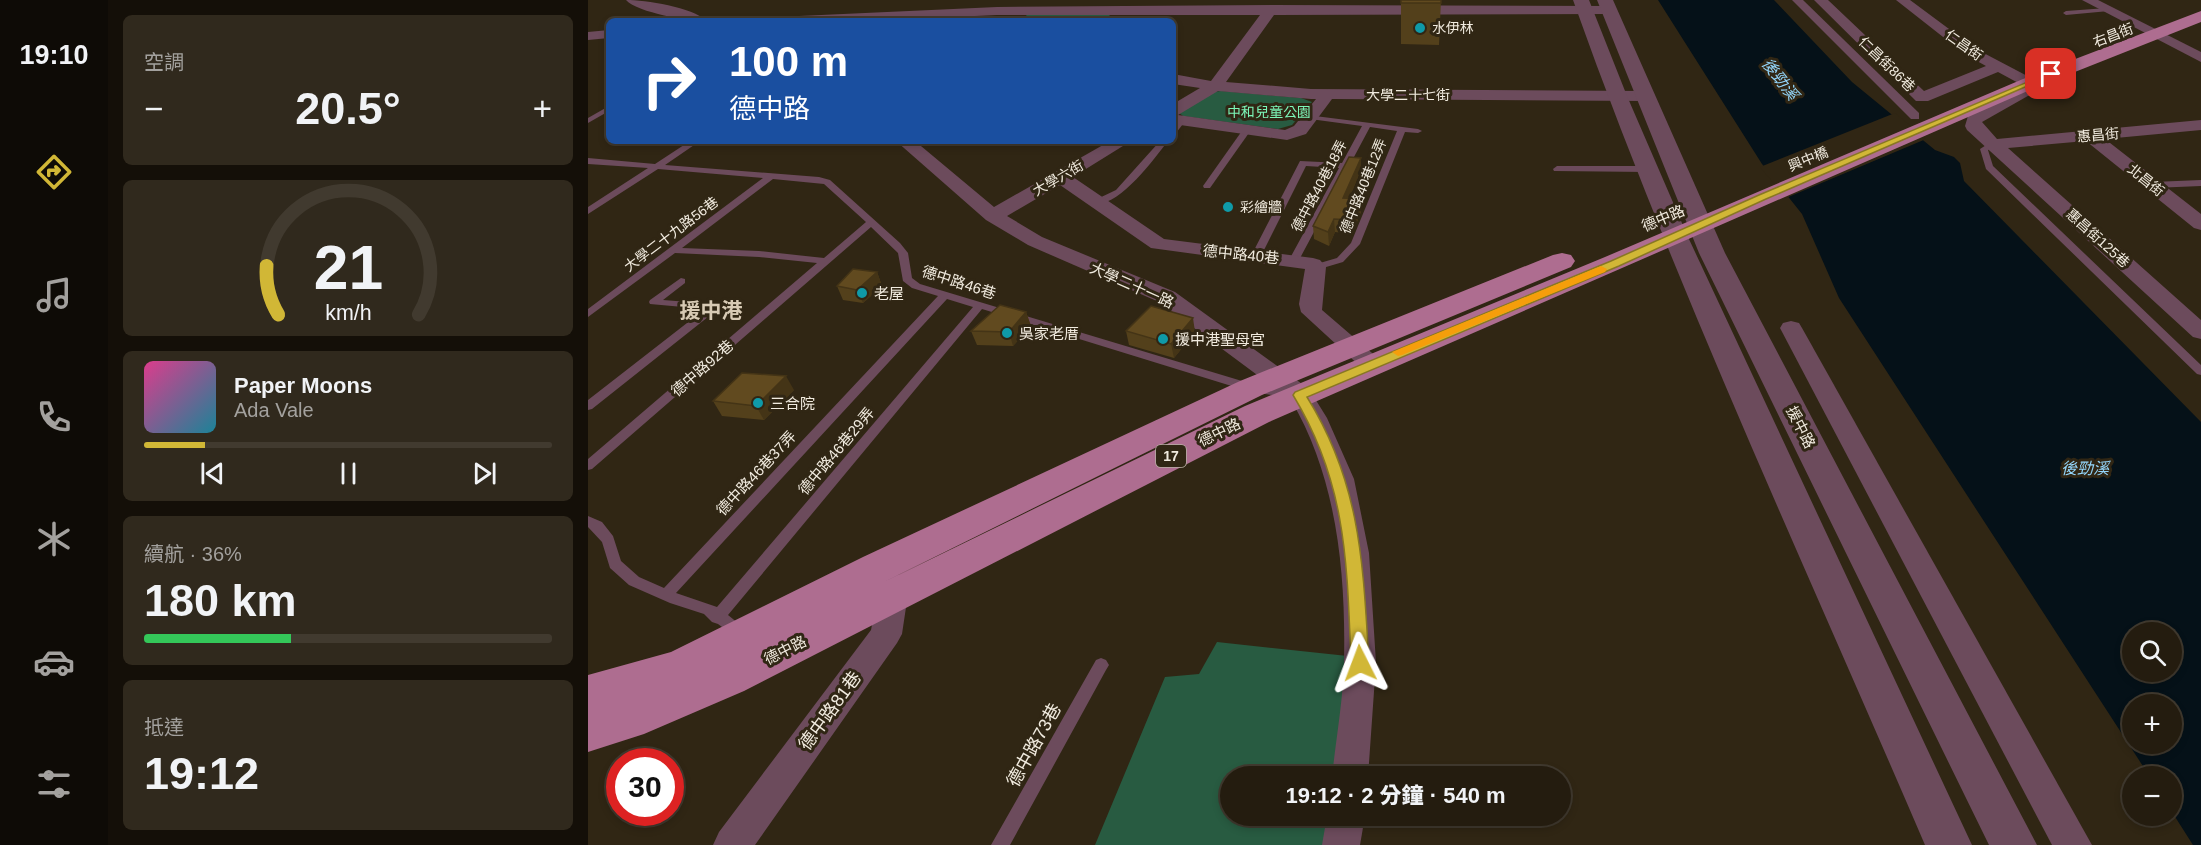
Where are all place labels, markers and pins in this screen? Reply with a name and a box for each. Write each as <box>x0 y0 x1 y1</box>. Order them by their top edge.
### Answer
place label: 水伊林 <box>1432 20 1474 36</box>
marker: 水伊林 <box>1413 21 1427 35</box>
pin <box>2025 48 2076 99</box>
place label: 彩繪牆 <box>1240 199 1282 215</box>
marker: 彩繪牆 <box>1221 200 1235 214</box>
place label: 老屋 <box>874 285 904 302</box>
marker: 老屋 <box>855 286 869 300</box>
place label: 吳家老厝 <box>1019 325 1079 342</box>
marker: 吳家老厝 <box>1000 326 1014 340</box>
place label: 援中港聖母宮 <box>1175 331 1265 348</box>
marker: 援中港聖母宮 <box>1156 332 1170 346</box>
place label: 三合院 <box>770 395 815 412</box>
marker: 三合院 <box>751 396 765 410</box>

